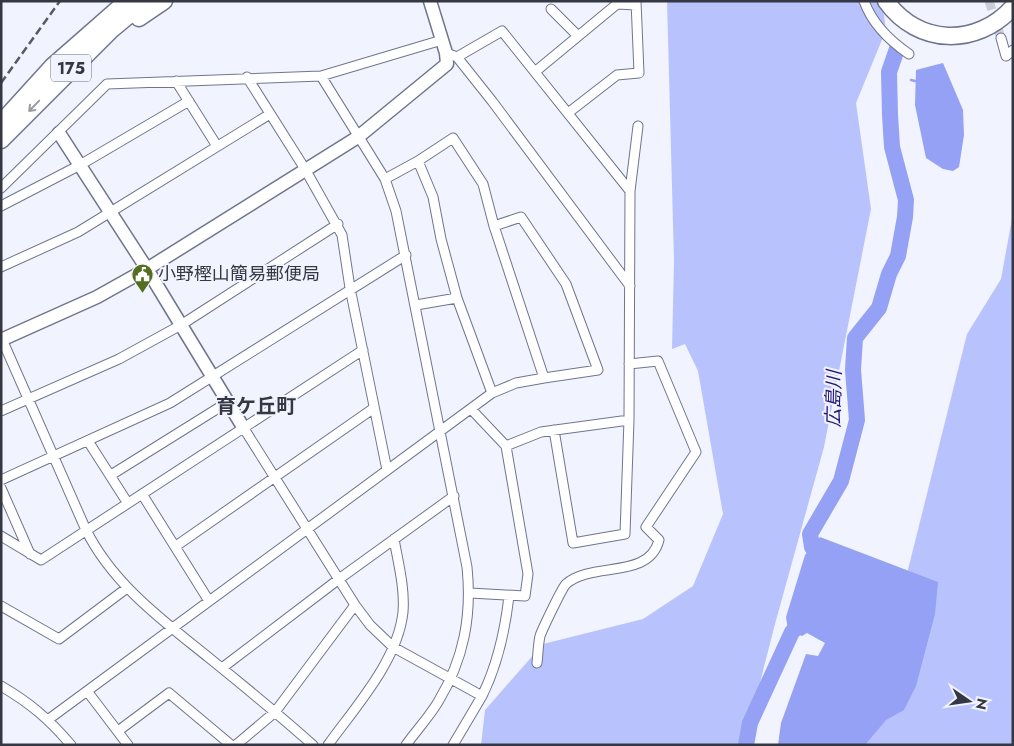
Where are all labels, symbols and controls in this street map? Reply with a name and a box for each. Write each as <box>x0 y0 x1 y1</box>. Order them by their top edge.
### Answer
road number: 175 <box>51 54 91 82</box>
one-way arrow <box>28 100 40 113</box>
place label: 小野樫山簡易郵便局 <box>158 261 320 287</box>
public building icon: 小野樫山簡易郵便局 <box>130 262 154 293</box>
water label: 広島川 <box>820 368 848 428</box>
district label: 育ケ丘町 <box>216 392 296 421</box>
north arrow <box>944 676 994 726</box>
text: N <box>971 696 993 712</box>

